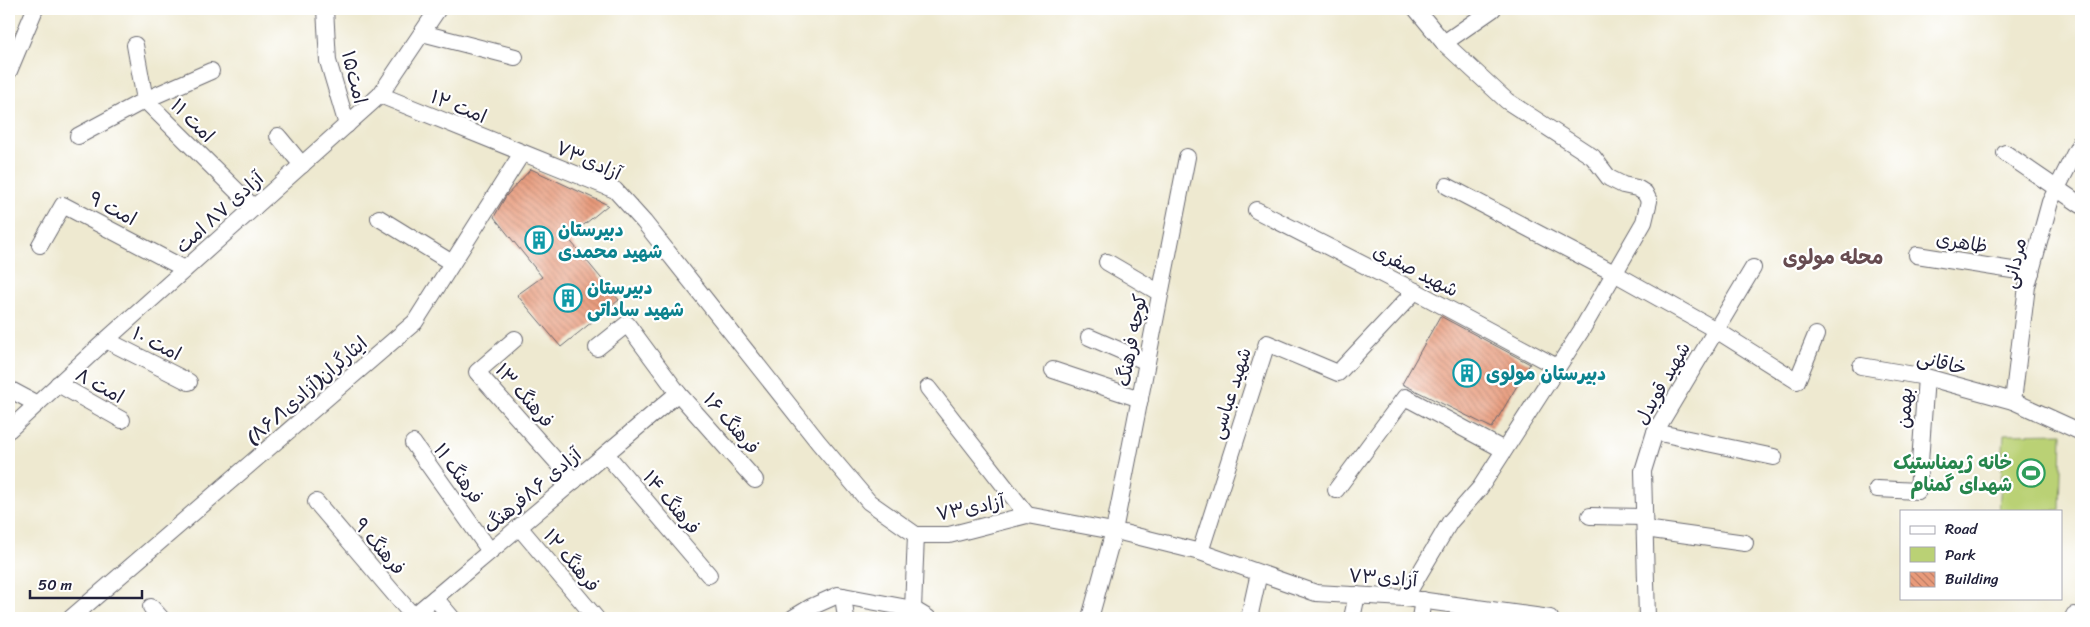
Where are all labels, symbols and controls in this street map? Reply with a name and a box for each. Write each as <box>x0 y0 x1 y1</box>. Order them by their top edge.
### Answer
street label: امت۱۵ <box>332 47 377 107</box>
street label: امت ۱۲ <box>426 80 492 133</box>
street label: امت ۱۱ <box>162 90 223 151</box>
street label: آزادی۷۳ <box>550 131 628 190</box>
street label: آزادی ۸۷ امت <box>167 162 272 262</box>
street label: امت ۹ <box>83 182 143 235</box>
place label: دبیرستان شهید محمدی <box>558 213 662 268</box>
street label: ظاهری <box>1934 222 1990 263</box>
building icon: دبیرستان شهید محمدی <box>524 225 554 255</box>
street label: مردانی <box>1993 234 2036 292</box>
street label: شهید صفری <box>1367 235 1465 306</box>
district label: محله مولوی <box>1783 240 1883 275</box>
place label: دبیرستان شهید ساداتی <box>587 271 684 326</box>
building icon: دبیرستان شهید ساداتی <box>553 283 583 313</box>
street label: کوچه فرهنگ <box>1106 291 1157 389</box>
street label: امت ۱۰ <box>126 317 187 370</box>
street label: ایثارگران(آزادی۸۶/۱) <box>238 328 375 453</box>
street label: شهید قویدل <box>1625 335 1700 431</box>
street label: خاقانی <box>1914 340 1970 385</box>
street label: شهید عباسی <box>1200 343 1261 443</box>
street label: فرهنگ ۱۳ <box>487 355 563 436</box>
place label: دبیرستان مولوی <box>1486 357 1606 390</box>
street label: امت ۸ <box>69 358 130 412</box>
building icon: دبیرستان مولوی <box>1452 358 1482 388</box>
street label: فرهنگ ۱۶ <box>695 385 768 462</box>
street label: بهمن <box>1887 386 1922 430</box>
street label: فرهنگ ۱۱ <box>425 436 492 511</box>
street label: آزادی ۸۶فرهنگ <box>476 438 590 542</box>
place label: خانه ژیمناستیک شهدای گمنام <box>1893 446 2012 501</box>
sports icon: خانه ژیمناستیک شهدای گمنام <box>2016 458 2046 488</box>
street label: فرهنگ ۱۴ <box>634 462 709 542</box>
street label: آزادی۷۳ <box>933 484 1008 530</box>
street label: فرهنگ ۹ <box>345 510 414 583</box>
legend <box>1900 510 2062 600</box>
text: Road <box>1945 516 1978 542</box>
street label: فرهنگ ۱۲ <box>535 521 608 600</box>
text: Park <box>1945 542 1976 568</box>
street label: آزادی۷۳ <box>1347 559 1420 596</box>
text: Building <box>1945 566 1999 592</box>
scale bar <box>30 567 142 599</box>
text: 50 m <box>38 572 73 598</box>

